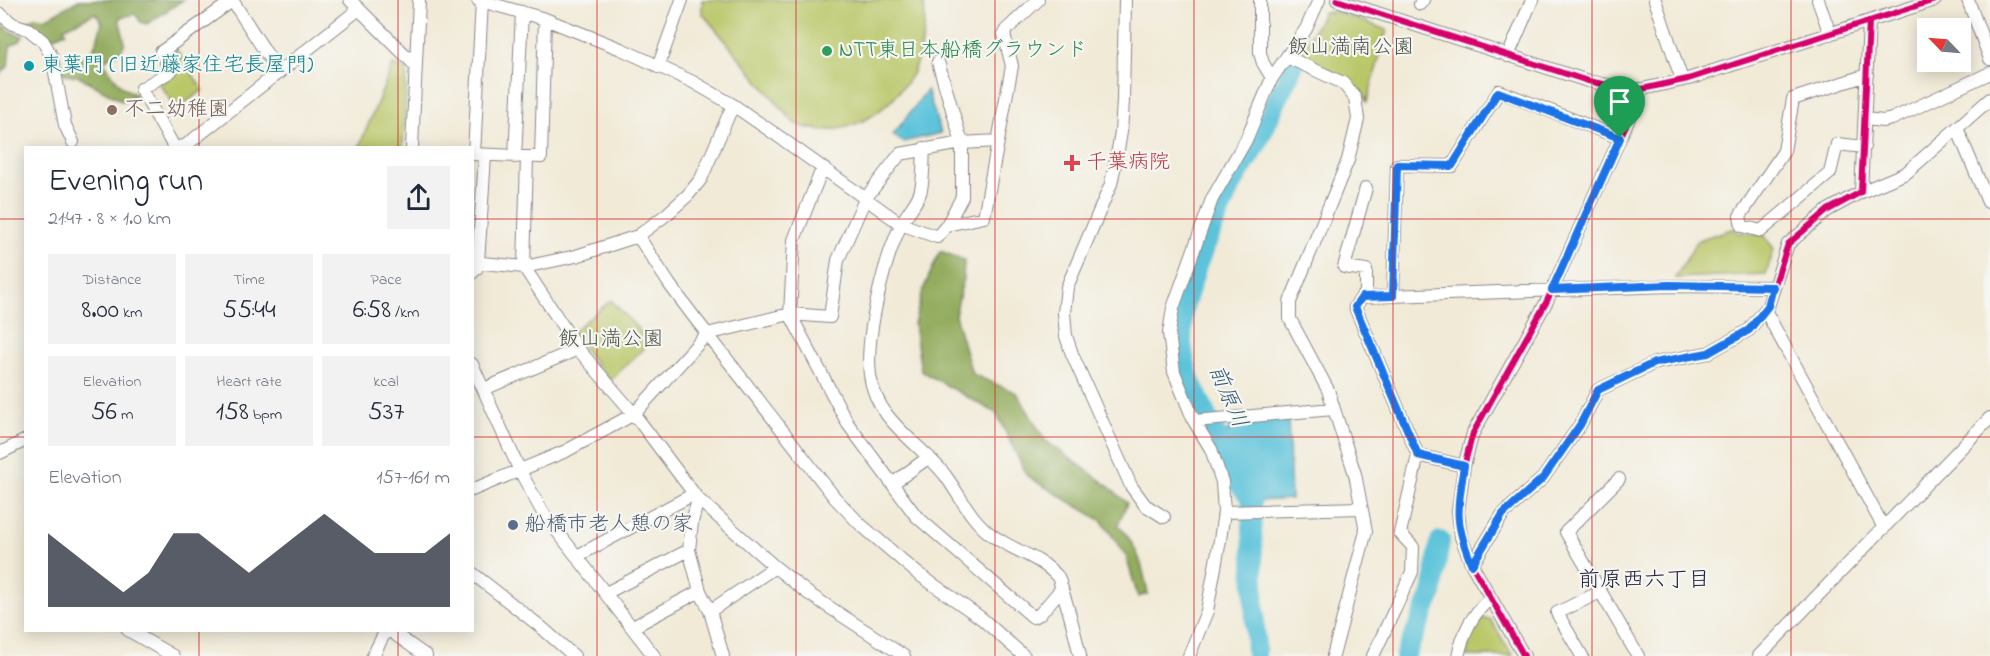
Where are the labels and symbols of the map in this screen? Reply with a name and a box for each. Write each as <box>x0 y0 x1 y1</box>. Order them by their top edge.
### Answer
north arrow <box>1917 18 1971 72</box>
park label: 飯山満南公園 <box>1288 33 1414 63</box>
place label: NTT東日本船橋グラウンド <box>839 36 1087 66</box>
marker: NTT東日本船橋グラウンド <box>820 44 834 58</box>
place label: 東葉門 (旧近藤家住宅長屋門) <box>41 51 313 81</box>
marker: 東葉門 (旧近藤家住宅長屋門) <box>22 59 36 73</box>
pin <box>1594 76 1645 138</box>
place label: 不二幼稚園 <box>124 95 229 125</box>
marker: 不二幼稚園 <box>105 103 119 117</box>
place label: 千葉病院 <box>1086 148 1170 178</box>
marker: 千葉病院 <box>1063 154 1081 172</box>
park label: 飯山満公園 <box>559 325 664 355</box>
water label: 前原川 <box>1199 360 1255 434</box>
place label: 船橋市老人憩の家 <box>525 510 693 540</box>
marker: 船橋市老人憩の家 <box>506 518 520 532</box>
district label: 前原西六丁目 <box>1578 565 1710 597</box>

